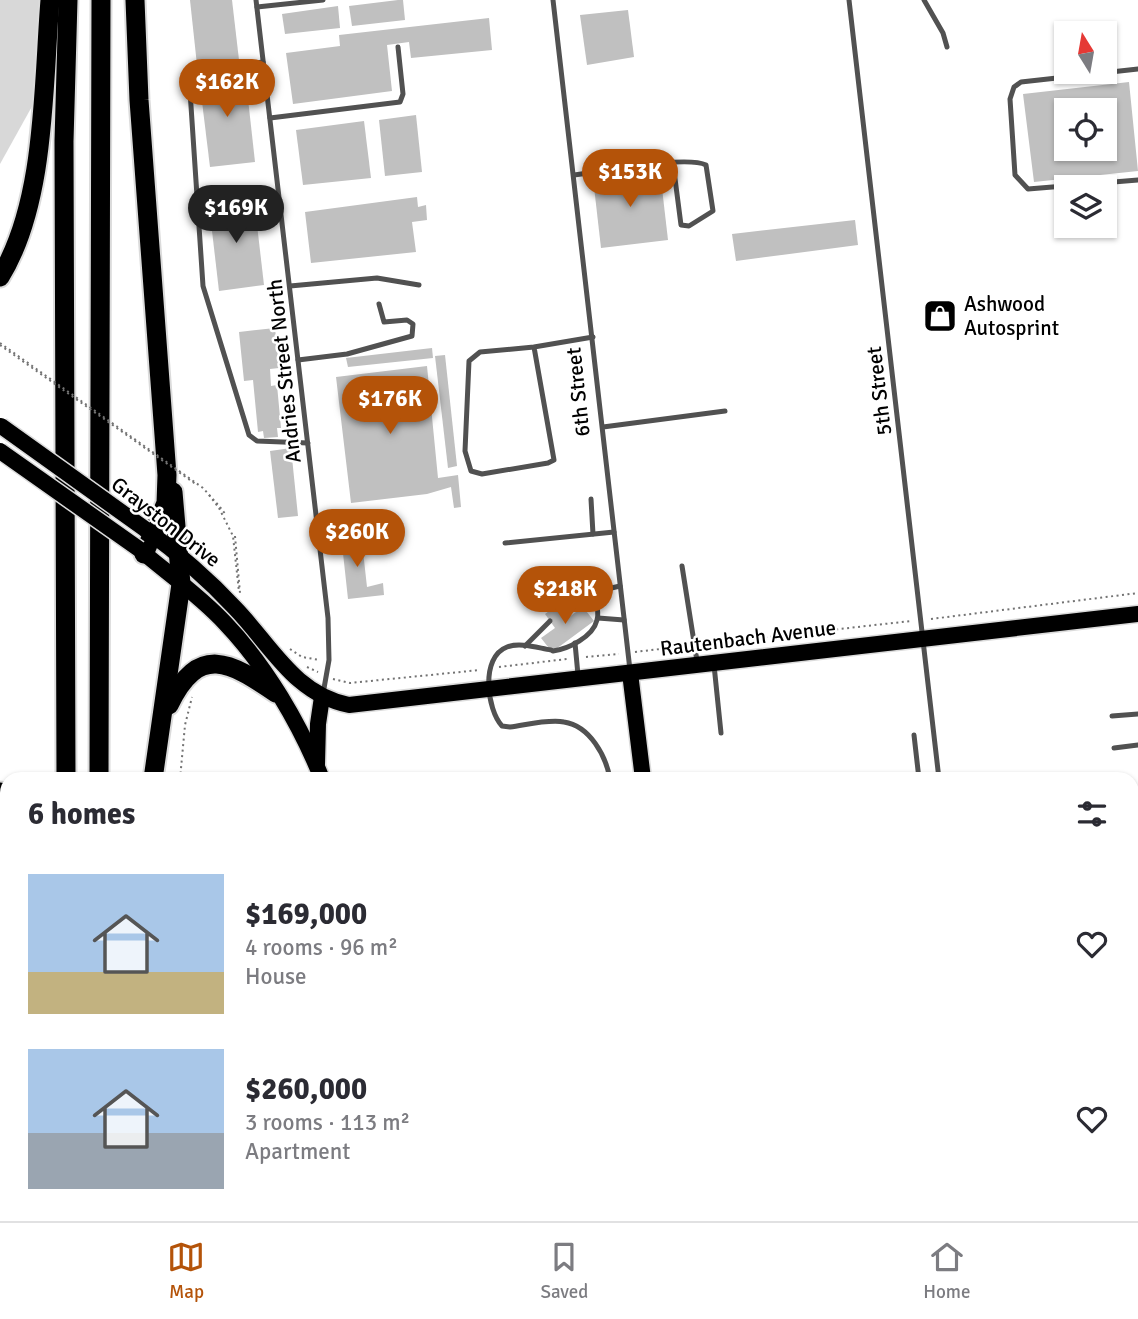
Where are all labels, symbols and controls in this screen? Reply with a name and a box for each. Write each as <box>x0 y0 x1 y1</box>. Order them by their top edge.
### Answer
north arrow <box>1054 21 1116 84</box>
map controls <box>1054 21 1117 238</box>
pin: $162K <box>178 60 276 119</box>
text: $162K <box>195 67 259 96</box>
button: locate <box>1054 98 1117 161</box>
pin: $153K <box>581 150 679 209</box>
text: $153K <box>598 157 662 186</box>
button: layers <box>1054 175 1117 238</box>
pin: $169K <box>187 186 285 245</box>
text: $169K <box>204 193 268 222</box>
street label: Andries Street North <box>261 278 307 464</box>
place label: Ashwood Autosprint <box>964 291 1059 341</box>
shop icon: Ashwood Autosprint <box>921 297 959 335</box>
street label: 5th Street <box>861 345 897 437</box>
street label: 6th Street <box>560 346 596 438</box>
pin: $176K <box>341 376 439 436</box>
text: $176K <box>358 384 422 413</box>
street label: Grayston Drive <box>106 471 226 573</box>
pin: $260K <box>308 510 406 569</box>
text: $260K <box>325 517 389 546</box>
pin: $218K <box>516 566 614 626</box>
text: $218K <box>533 574 597 603</box>
street label: Rautenbach Avenue <box>659 614 837 662</box>
icon: filters <box>1073 795 1111 833</box>
text: 6 homes <box>28 796 135 833</box>
text: $169,000 <box>245 896 367 933</box>
icon: home <box>84 902 168 986</box>
icon: heart <box>1073 925 1111 963</box>
text: 4 rooms · 96 m² <box>245 933 398 962</box>
text: House <box>245 962 307 991</box>
text: $260,000 <box>245 1071 367 1108</box>
icon: home <box>84 1077 168 1161</box>
icon: heart <box>1073 1100 1111 1138</box>
text: 3 rooms · 113 m² <box>245 1108 410 1137</box>
text: Apartment <box>245 1137 350 1166</box>
tab: Map <box>167 1238 205 1304</box>
tab: Saved <box>540 1238 588 1304</box>
tab: Home <box>923 1238 971 1304</box>

